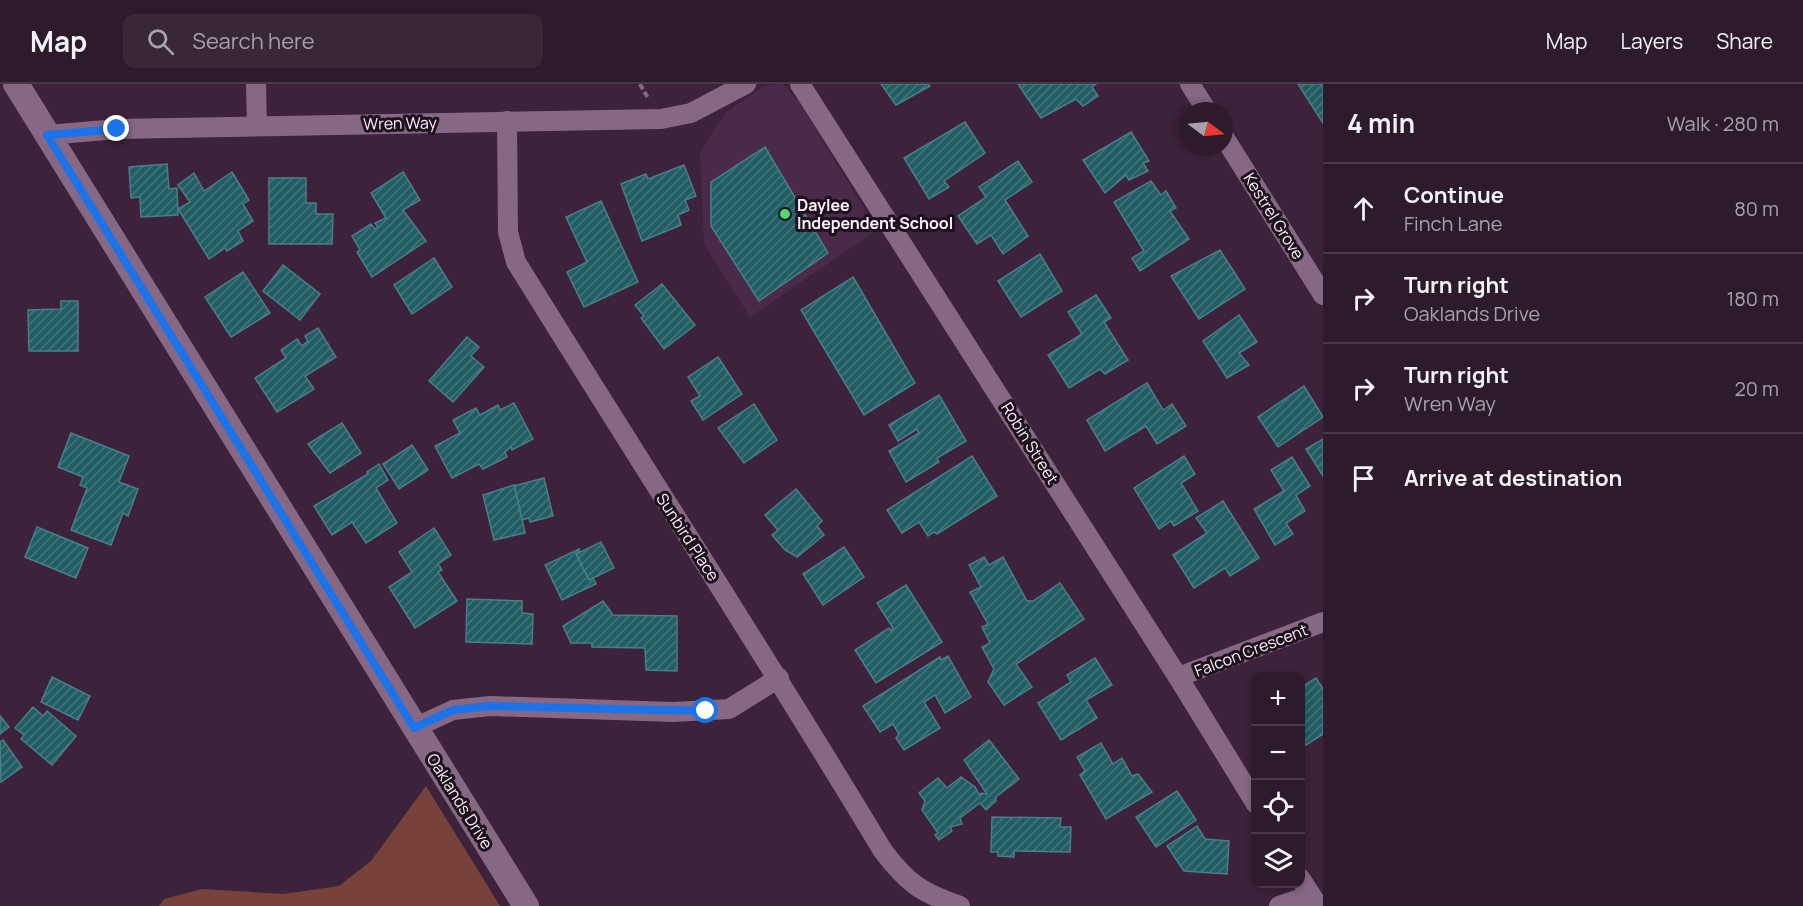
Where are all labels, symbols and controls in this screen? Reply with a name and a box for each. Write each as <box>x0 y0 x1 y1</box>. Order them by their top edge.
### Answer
search box <box>123 14 543 68</box>
text: Map <box>30 22 87 60</box>
icon: search <box>144 25 177 58</box>
text: Search here <box>192 26 315 56</box>
text: Map <box>1546 27 1587 55</box>
text: Layers <box>1620 27 1683 55</box>
text: Share <box>1716 27 1773 55</box>
north arrow <box>1179 102 1233 156</box>
text: 4 min <box>1347 105 1415 141</box>
text: Walk · 280 m <box>1667 110 1779 137</box>
street label: Wren Way <box>363 111 437 135</box>
route end <box>103 115 129 141</box>
street label: Kestrel Grove <box>1239 169 1309 263</box>
text: Continue <box>1404 180 1504 210</box>
icon: ahead <box>1347 192 1380 225</box>
place label: Daylee Independent School <box>797 194 953 234</box>
text: 80 m <box>1734 195 1779 222</box>
marker: Daylee Independent School <box>778 207 792 221</box>
text: Finch Lane <box>1404 210 1502 237</box>
text: Turn right <box>1404 270 1509 300</box>
icon: right <box>1347 282 1380 315</box>
text: 180 m <box>1726 285 1779 312</box>
text: Oaklands Drive <box>1404 300 1540 327</box>
text: Turn right <box>1404 360 1509 390</box>
icon: right <box>1347 372 1380 405</box>
text: 20 m <box>1734 375 1779 402</box>
text: Wren Way <box>1404 390 1496 417</box>
street label: Robin Street <box>996 398 1064 488</box>
icon: arrive <box>1347 462 1380 495</box>
text: Arrive at destination <box>1404 463 1622 493</box>
street label: Sunbird Place <box>651 489 725 585</box>
street label: Falcon Crescent <box>1191 618 1311 682</box>
map controls <box>1251 672 1305 888</box>
button: + <box>1251 672 1305 726</box>
route start <box>692 697 718 723</box>
button: − <box>1251 726 1305 780</box>
street label: Oaklands Drive <box>422 749 498 853</box>
button: locate <box>1251 780 1305 834</box>
button: layers <box>1251 834 1305 888</box>

